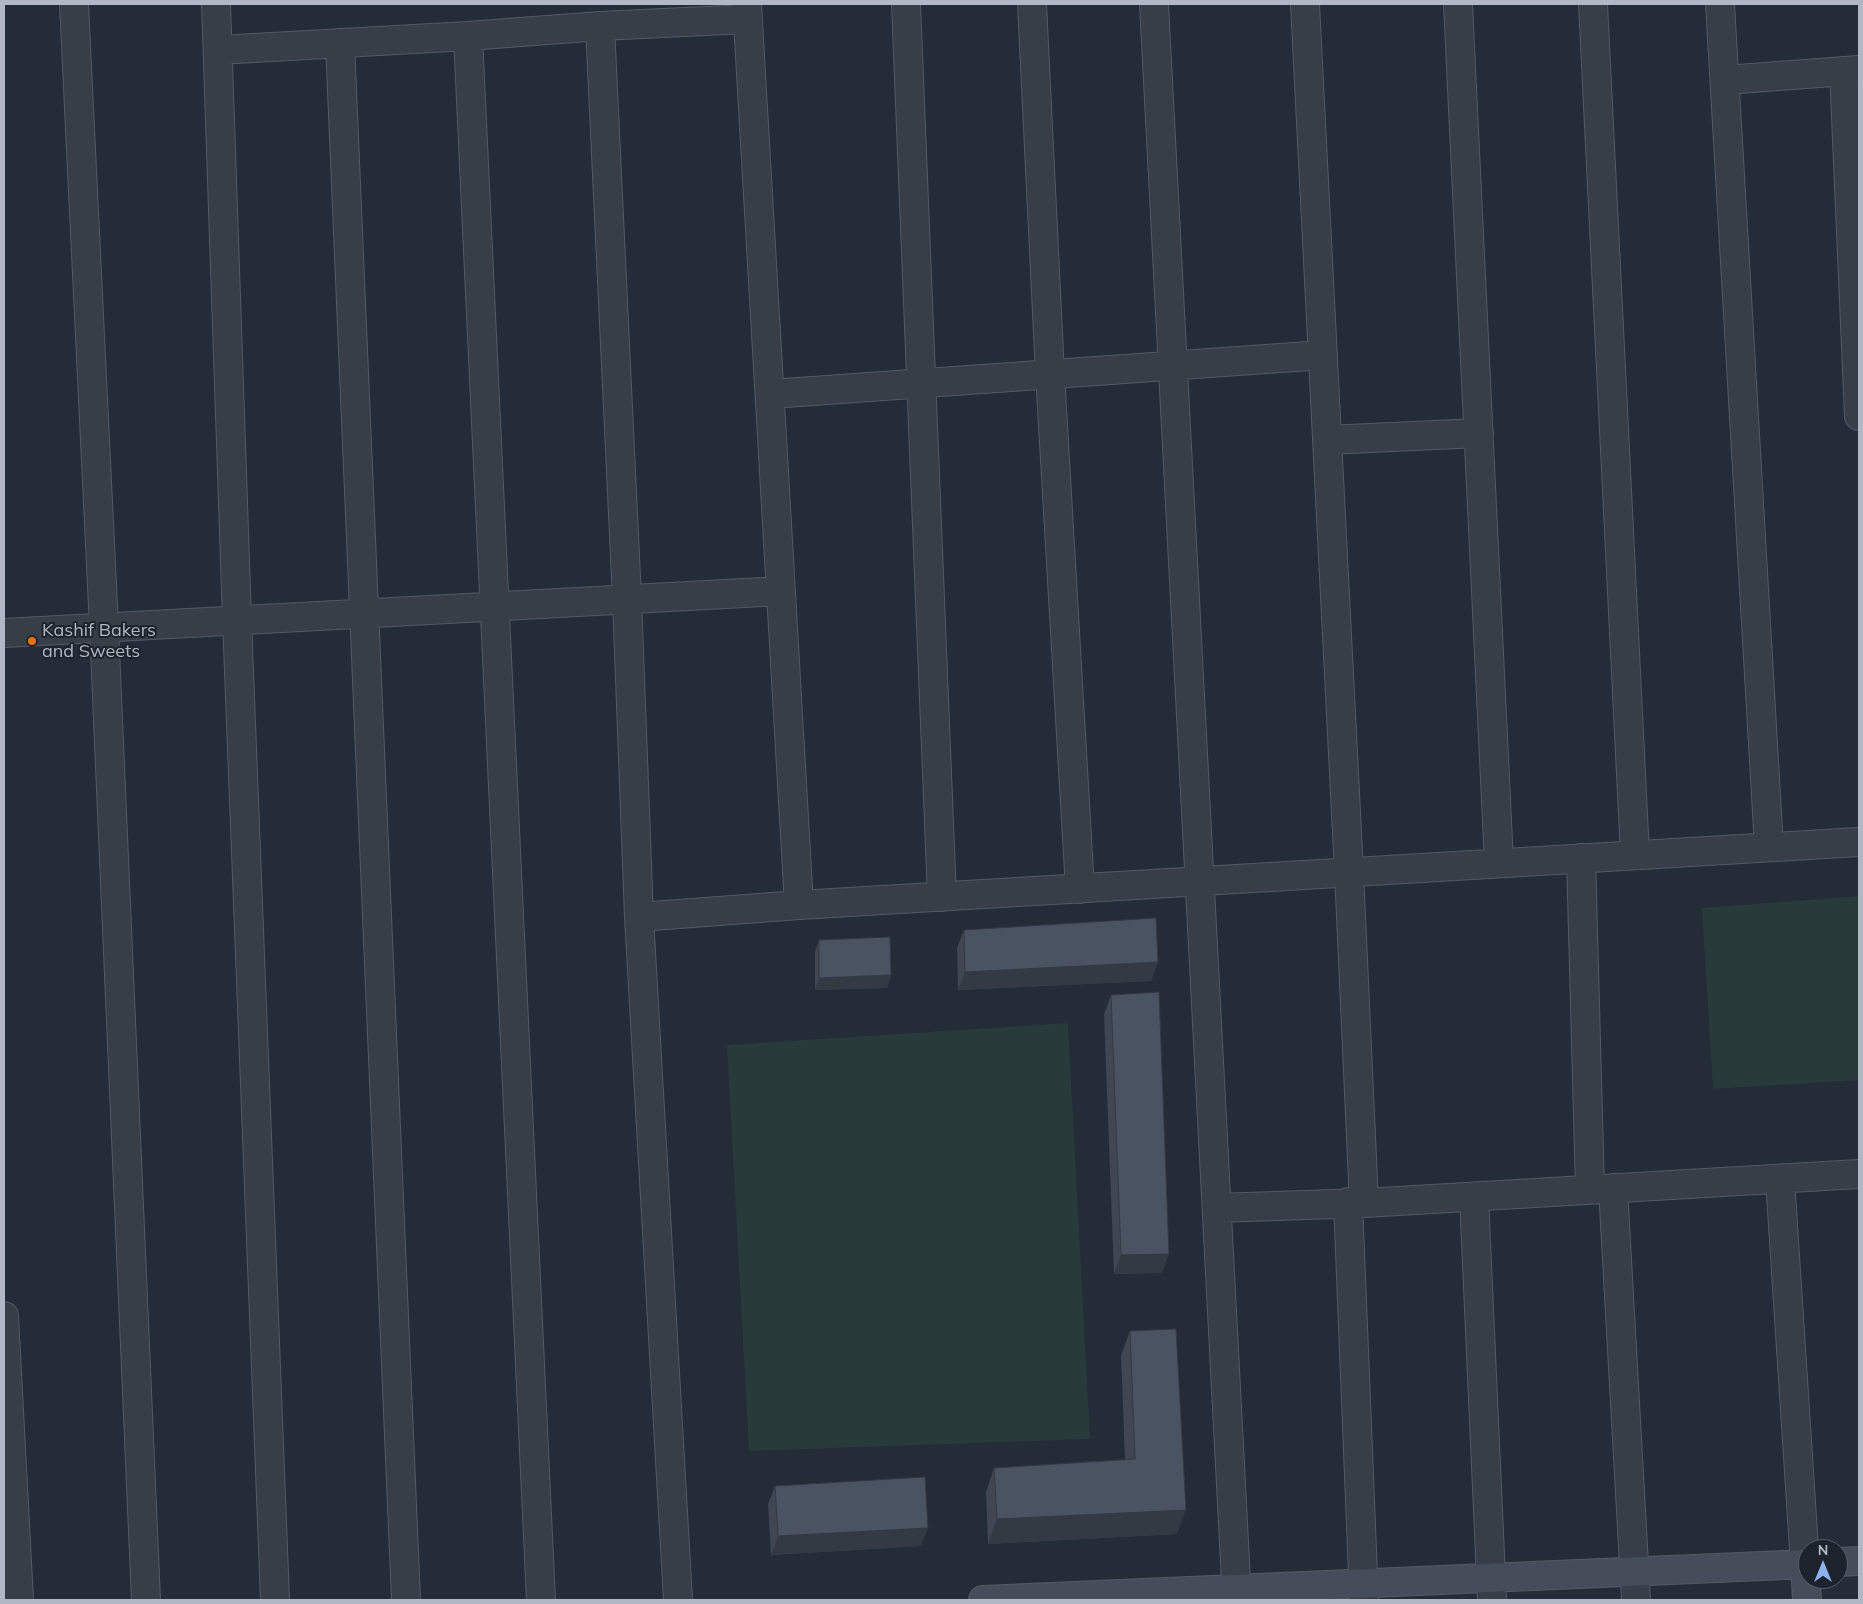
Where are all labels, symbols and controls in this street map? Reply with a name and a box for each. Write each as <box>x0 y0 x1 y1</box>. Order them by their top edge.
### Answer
place label: Kashif Bakers and Sweets <box>42 620 156 662</box>
marker: Kashif Bakers and Sweets <box>26 635 38 647</box>
north arrow <box>1798 1539 1848 1589</box>
text: N <box>1818 1541 1828 1559</box>

